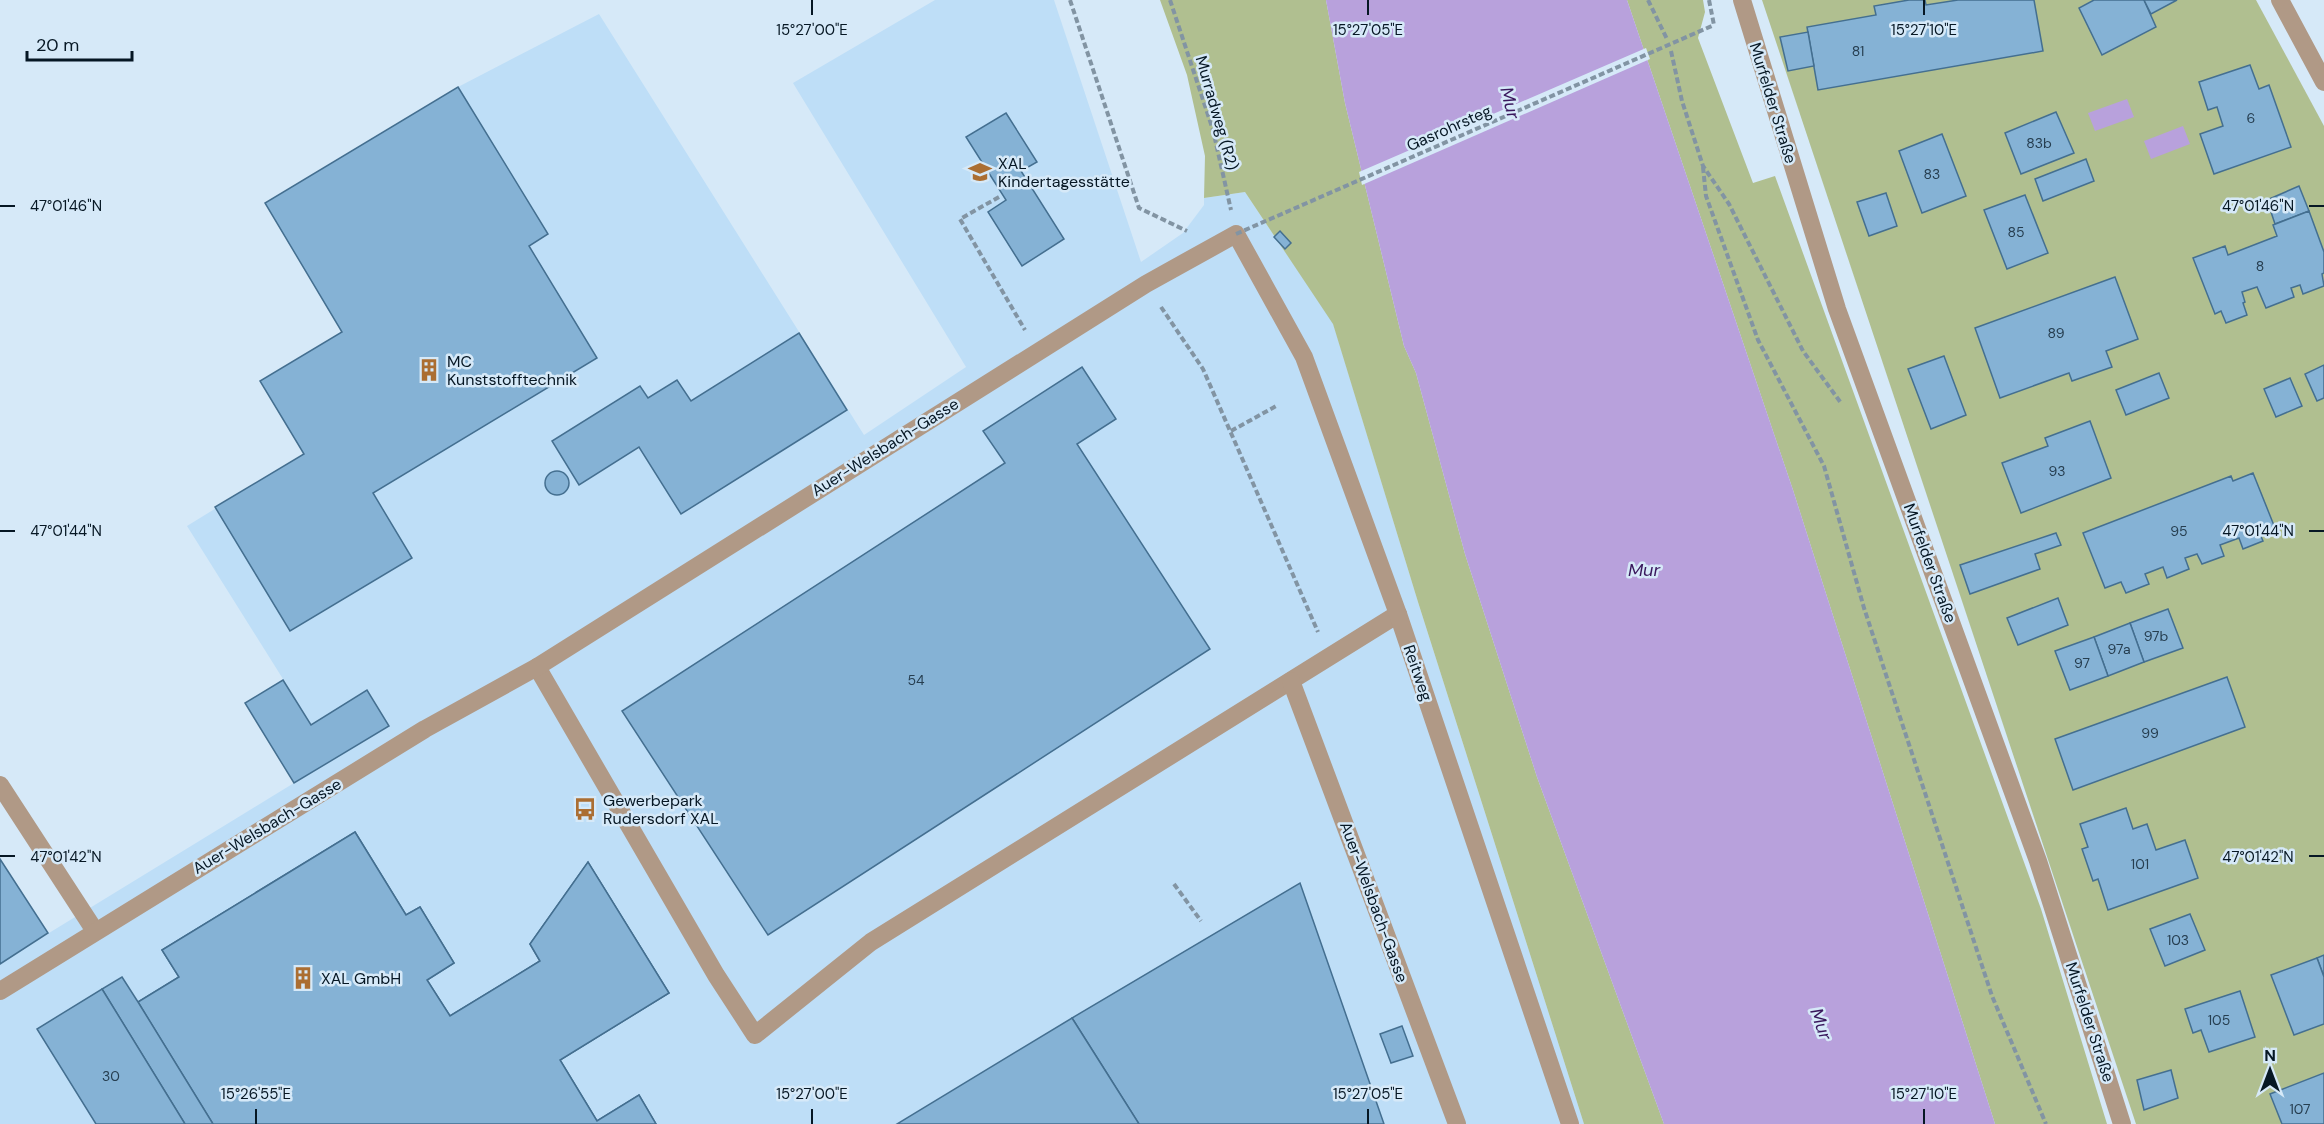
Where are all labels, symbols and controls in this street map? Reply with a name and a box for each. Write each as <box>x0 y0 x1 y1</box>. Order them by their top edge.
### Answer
text: 15°27'00"E <box>776 20 848 40</box>
text: 15°27'05"E <box>1333 20 1403 40</box>
text: 15°27'10"E <box>1891 20 1957 40</box>
scale bar <box>27 24 132 62</box>
text: 20 m <box>36 33 79 57</box>
street label: Murfelder Straße <box>1745 40 1801 166</box>
house number: 81 <box>1852 42 1864 60</box>
street label: Murradweg (R2) <box>1191 53 1243 173</box>
water label: Mur <box>1494 84 1526 123</box>
street label: Gasrohrsteg <box>1403 100 1495 156</box>
house number: 6 <box>2247 109 2255 127</box>
house number: 83b <box>2026 134 2052 152</box>
place label: XAL Kindertagesstätte <box>998 153 1130 192</box>
school or university icon: XAL Kindertagesstätte <box>967 159 993 185</box>
house number: 83 <box>1924 165 1940 183</box>
text: 47°01'46"N <box>30 196 102 216</box>
text: 47°01'46"N <box>2222 196 2294 216</box>
house number: 85 <box>2007 223 2025 241</box>
house number: 8 <box>2256 257 2264 275</box>
house number: 89 <box>2048 324 2065 342</box>
place label: MC Kunststofftechnik <box>447 351 577 390</box>
building icon: MC Kunststofftechnik <box>416 357 442 383</box>
street label: Auer-Welsbach-Gasse <box>807 393 963 501</box>
house number: 93 <box>2049 462 2065 480</box>
street label: Murfelder Straße <box>1899 501 1961 625</box>
text: 47°01'44"N <box>30 521 102 541</box>
text: 47°01'44"N <box>2222 521 2294 541</box>
house number: 95 <box>2170 522 2188 540</box>
water label: Mur <box>1628 558 1661 582</box>
house number: 97b <box>2144 627 2169 645</box>
house number: 97a <box>2107 640 2131 658</box>
street label: Reitweg <box>1399 642 1437 704</box>
house number: 97 <box>2074 654 2090 672</box>
house number: 54 <box>907 671 925 689</box>
house number: 99 <box>2141 724 2159 742</box>
street label: Auer-Welsbach-Gasse <box>189 773 345 879</box>
place label: Gewerbepark Rudersdorf XAL <box>603 790 719 829</box>
bus stop icon: Gewerbepark Rudersdorf XAL <box>572 796 598 822</box>
street label: Auer-Welsbach-Gasse <box>1335 819 1413 985</box>
text: 47°01'42"N <box>30 847 102 867</box>
text: 47°01'42"N <box>2222 847 2294 867</box>
house number: 101 <box>2131 855 2149 873</box>
house number: 103 <box>2167 931 2189 949</box>
street label: Murfelder Straße <box>2061 959 2119 1085</box>
building icon: XAL GmbH <box>290 965 316 991</box>
place label: XAL GmbH <box>321 968 401 989</box>
water label: Mur <box>1804 1005 1838 1044</box>
house number: 105 <box>2208 1011 2230 1029</box>
north arrow <box>2240 1040 2300 1100</box>
text: N <box>2264 1045 2276 1066</box>
house number: 30 <box>102 1067 120 1085</box>
text: 15°26'55"E <box>221 1084 291 1104</box>
text: 15°27'00"E <box>776 1084 848 1104</box>
text: 15°27'05"E <box>1333 1084 1403 1104</box>
text: 15°27'10"E <box>1891 1084 1957 1104</box>
house number: 107 <box>2289 1100 2311 1118</box>

